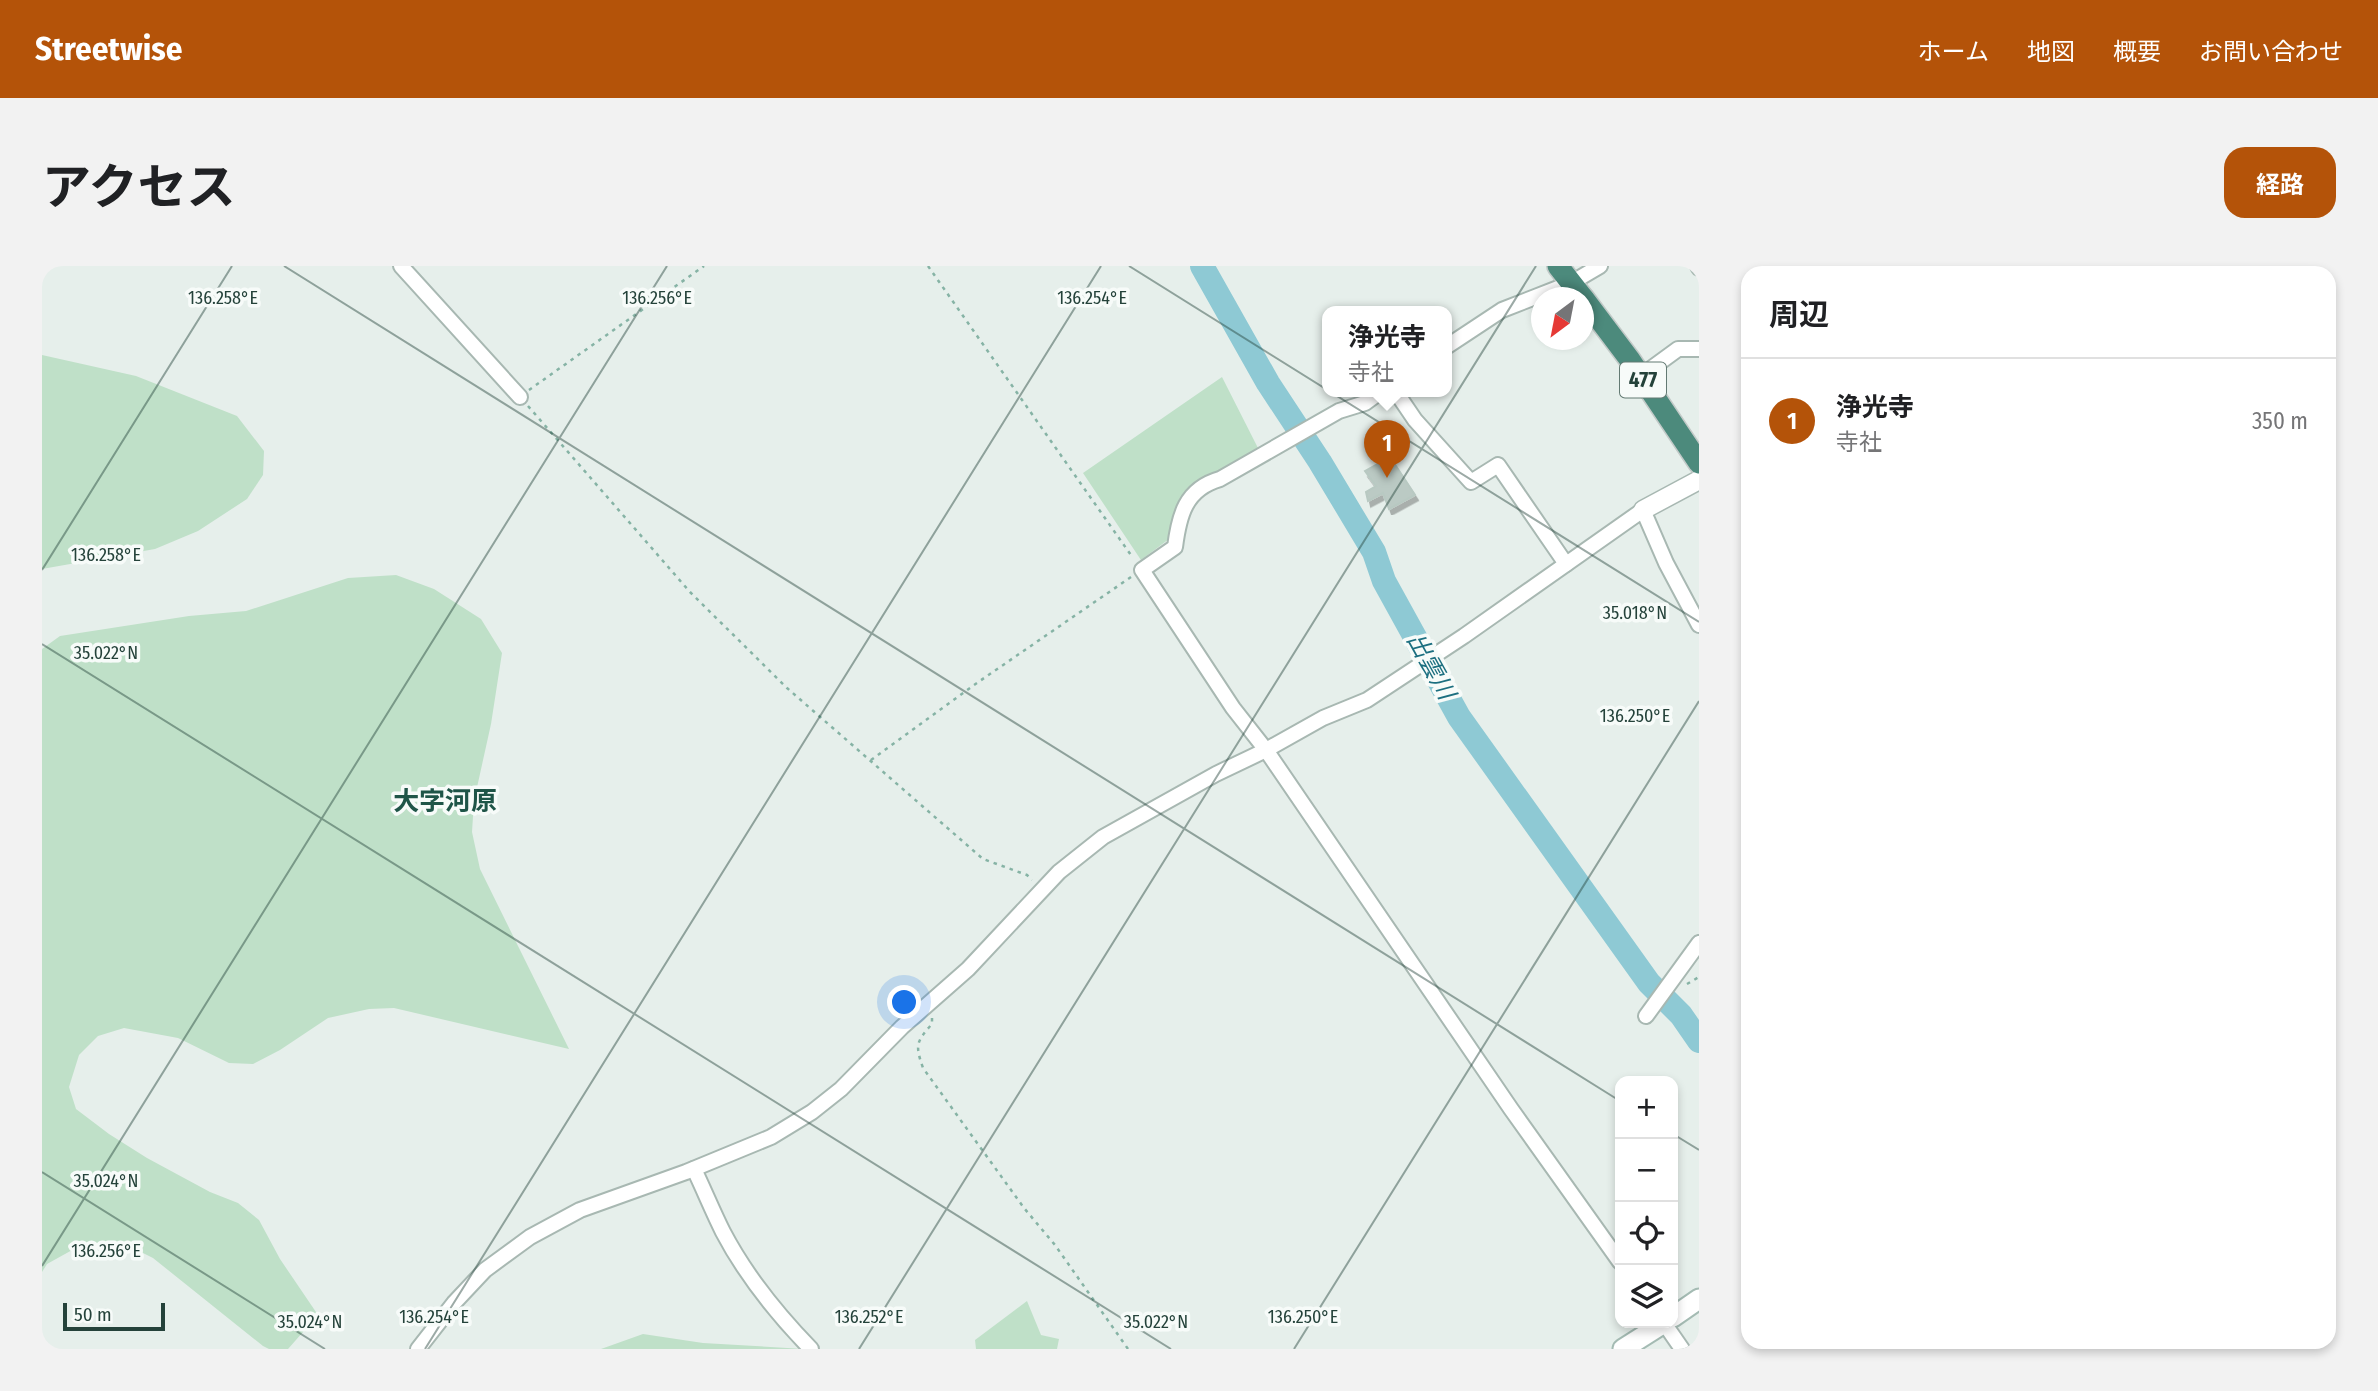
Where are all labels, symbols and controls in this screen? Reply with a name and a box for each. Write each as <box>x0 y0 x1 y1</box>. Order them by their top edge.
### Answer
text: Streetwise <box>35 29 182 69</box>
text: ホーム <box>1918 38 1989 66</box>
text: 地図 <box>2027 38 2075 66</box>
text: 概要 <box>2113 38 2161 66</box>
text: お問い合わせ <box>2199 38 2343 66</box>
button: 経路 <box>2224 147 2336 218</box>
text: アクセス <box>42 158 236 217</box>
text: 136.258°E <box>188 287 258 309</box>
text: 136.256°E <box>622 287 692 309</box>
text: 136.254°E <box>1057 287 1127 309</box>
north arrow <box>1531 287 1594 350</box>
text: 周辺 <box>1769 297 1829 333</box>
popup <box>1322 306 1452 397</box>
text: 浄光寺 <box>1348 322 1426 353</box>
text: 寺社 <box>1348 358 1394 386</box>
road number: 477 <box>1620 362 1666 398</box>
text: 浄光寺 <box>1836 392 1914 423</box>
text: 1 <box>1787 407 1797 435</box>
text: 350 m <box>2252 407 2308 435</box>
pin: 1 <box>1364 420 1410 478</box>
text: 寺社 <box>1836 428 1882 456</box>
text: 136.258°E <box>71 544 141 566</box>
text: 35.018°N <box>1603 602 1667 624</box>
water label: 出雲川 <box>1401 628 1462 707</box>
text: 35.022°N <box>74 642 138 664</box>
text: 136.250°E <box>1600 705 1670 727</box>
district label: 大字河原 <box>393 786 497 817</box>
your location <box>887 985 921 1019</box>
map controls <box>1615 1076 1678 1328</box>
button: + <box>1615 1076 1678 1139</box>
button: − <box>1615 1139 1678 1202</box>
text: 35.024°N <box>74 1170 138 1192</box>
button: locate <box>1615 1202 1678 1265</box>
text: 136.256°E <box>71 1240 141 1262</box>
button: layers <box>1615 1265 1678 1328</box>
scale bar <box>63 1300 164 1332</box>
text: 50 m <box>74 1303 112 1326</box>
text: 136.254°E <box>399 1306 469 1328</box>
text: 136.252°E <box>835 1306 903 1328</box>
text: 136.250°E <box>1268 1306 1338 1328</box>
text: 35.024°N <box>278 1311 342 1333</box>
text: 35.022°N <box>1124 1311 1188 1333</box>

